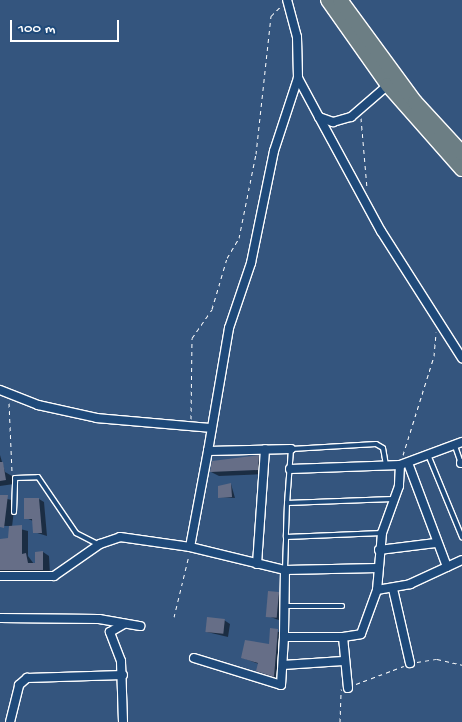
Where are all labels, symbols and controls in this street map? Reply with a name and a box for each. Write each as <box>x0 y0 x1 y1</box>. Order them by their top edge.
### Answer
scale bar <box>12 10 121 42</box>
text: 100 m <box>18 20 55 38</box>

